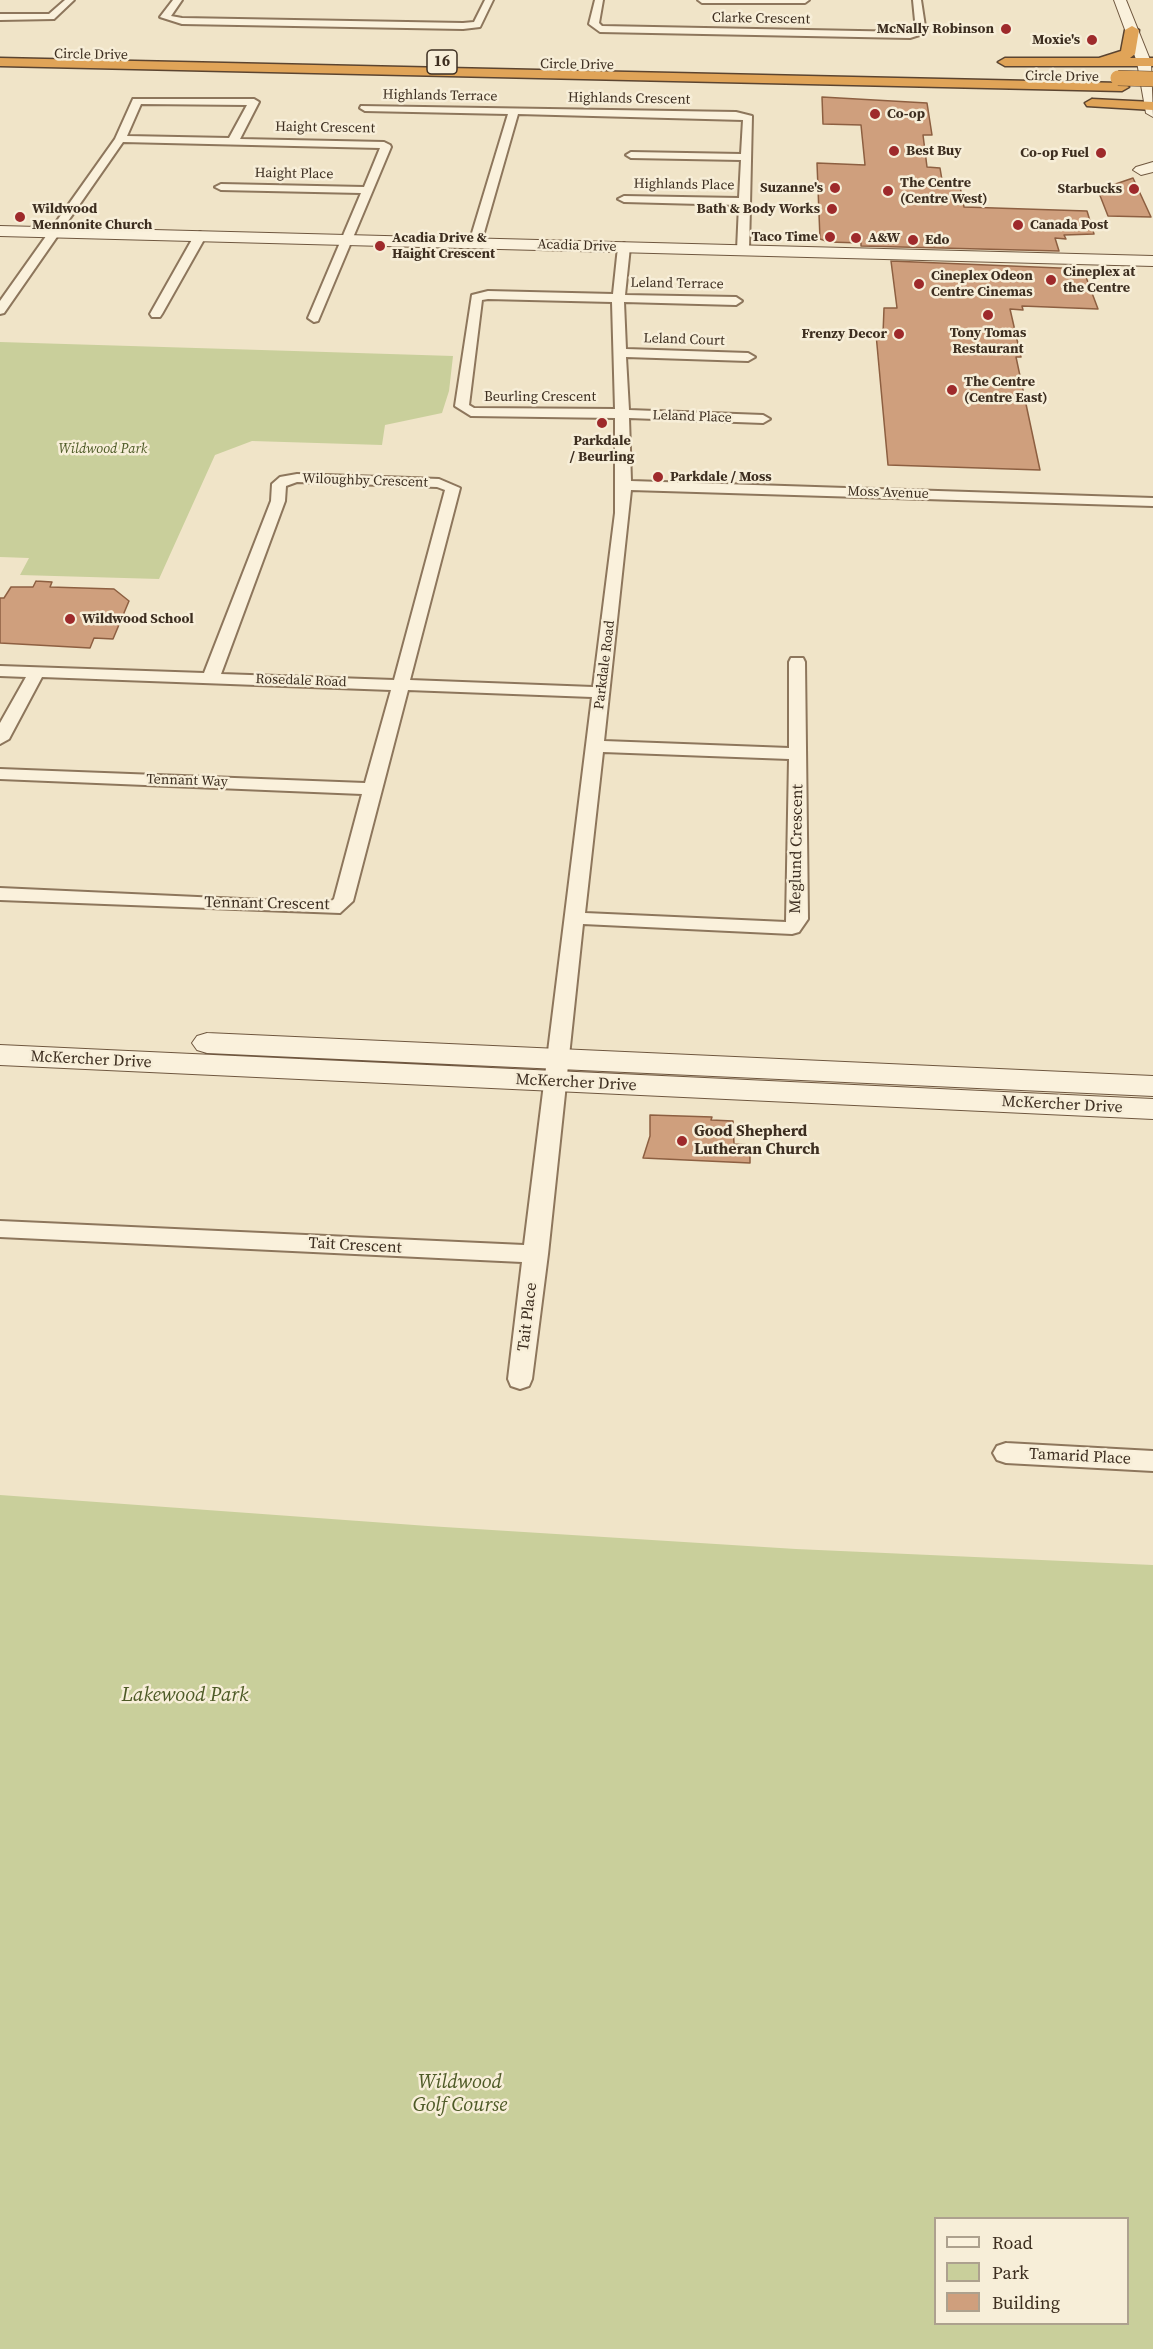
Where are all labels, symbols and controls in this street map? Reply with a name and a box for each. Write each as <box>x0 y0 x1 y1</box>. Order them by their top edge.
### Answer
street label: Clarke Crescent <box>712 10 810 28</box>
place label: McNally Robinson <box>877 21 994 37</box>
marker: McNally Robinson <box>999 22 1013 36</box>
place label: Moxie's <box>1032 32 1080 48</box>
marker: Moxie's <box>1085 33 1099 47</box>
street label: Circle Drive <box>54 46 128 64</box>
road number: 16 <box>427 50 457 74</box>
street label: Circle Drive <box>540 56 614 74</box>
street label: Circle Drive <box>1025 68 1099 86</box>
street label: Highlands Terrace <box>382 87 498 105</box>
street label: Highlands Crescent <box>568 90 690 108</box>
place label: Co-op <box>887 106 925 122</box>
marker: Co-op <box>868 107 882 121</box>
street label: Haight Crescent <box>275 119 375 137</box>
place label: Best Buy <box>906 143 962 159</box>
marker: Best Buy <box>887 144 901 158</box>
place label: Co-op Fuel <box>1020 145 1089 161</box>
marker: Co-op Fuel <box>1094 146 1108 160</box>
street label: Haight Place <box>255 165 333 183</box>
place label: The Centre (Centre West) <box>900 175 988 208</box>
street label: Highlands Place <box>633 176 735 194</box>
place label: Suzanne's <box>760 180 823 196</box>
marker: Suzanne's <box>828 181 842 195</box>
place label: Starbucks <box>1057 181 1122 197</box>
marker: Starbucks <box>1127 182 1141 196</box>
marker: The Centre (Centre West) <box>881 184 895 198</box>
place label: Wildwood Mennonite Church <box>32 201 152 234</box>
place label: Bath & Body Works <box>697 201 820 217</box>
marker: Bath & Body Works <box>825 202 839 216</box>
marker: Wildwood Mennonite Church <box>13 210 27 224</box>
place label: Canada Post <box>1030 217 1108 233</box>
marker: Canada Post <box>1011 218 1025 232</box>
place label: Taco Time <box>751 229 818 245</box>
place label: Acadia Drive & Haight Crescent <box>392 230 495 262</box>
marker: Taco Time <box>823 230 837 244</box>
place label: A&W <box>868 230 900 246</box>
marker: A&W <box>849 231 863 245</box>
place label: Edo <box>925 232 949 248</box>
marker: Edo <box>906 233 920 247</box>
street label: Acadia Drive <box>537 236 617 256</box>
marker: Acadia Drive & Haight Crescent <box>373 239 387 253</box>
place label: Cineplex at the Centre <box>1063 264 1135 296</box>
place label: Cineplex Odeon Centre Cinemas <box>931 268 1033 300</box>
marker: Cineplex at the Centre <box>1044 273 1058 287</box>
street label: Leland Terrace <box>630 275 724 293</box>
marker: Cineplex Odeon Centre Cinemas <box>912 277 926 291</box>
marker: Tony Tomas Restaurant <box>981 308 995 322</box>
place label: Tony Tomas Restaurant <box>950 325 1026 358</box>
place label: Frenzy Decor <box>801 326 887 342</box>
marker: Frenzy Decor <box>892 327 906 341</box>
street label: Leland Court <box>643 330 725 350</box>
place label: The Centre (Centre East) <box>964 374 1048 406</box>
marker: The Centre (Centre East) <box>945 383 959 397</box>
street label: Beurling Crescent <box>484 389 596 405</box>
street label: Leland Place <box>652 407 732 427</box>
marker: Parkdale / Beurling <box>595 416 609 430</box>
place label: Parkdale / Beurling <box>570 433 634 466</box>
park label: Wildwood Park <box>59 441 147 457</box>
place label: Parkdale / Moss <box>670 469 772 485</box>
street label: Wiloughby Crescent <box>302 470 428 492</box>
marker: Parkdale / Moss <box>651 470 665 484</box>
street label: Moss Avenue <box>847 483 929 503</box>
place label: Wildwood School <box>82 611 194 627</box>
marker: Wildwood School <box>63 612 77 626</box>
street label: Parkdale Road <box>591 619 619 711</box>
street label: Rosedale Road <box>255 671 347 691</box>
street label: Tennant Way <box>146 771 228 791</box>
street label: Meglund Crescent <box>786 784 808 914</box>
street label: Tennant Crescent <box>204 893 330 915</box>
street label: McKercher Drive <box>30 1047 152 1073</box>
street label: McKercher Drive <box>515 1070 637 1096</box>
street label: McKercher Drive <box>1001 1092 1123 1118</box>
place label: Good Shepherd Lutheran Church <box>694 1122 820 1160</box>
marker: Good Shepherd Lutheran Church <box>675 1134 689 1148</box>
street label: Tait Crescent <box>308 1234 402 1258</box>
street label: Tait Place <box>514 1282 542 1352</box>
street label: Tamarid Place <box>1029 1445 1131 1469</box>
park label: Lakewood Park <box>122 1684 248 1708</box>
park label: Wildwood Golf Course <box>413 2071 507 2118</box>
legend <box>934 2217 1129 2325</box>
text: Road <box>992 2230 1033 2255</box>
text: Park <box>992 2260 1029 2285</box>
text: Building <box>992 2290 1060 2315</box>

